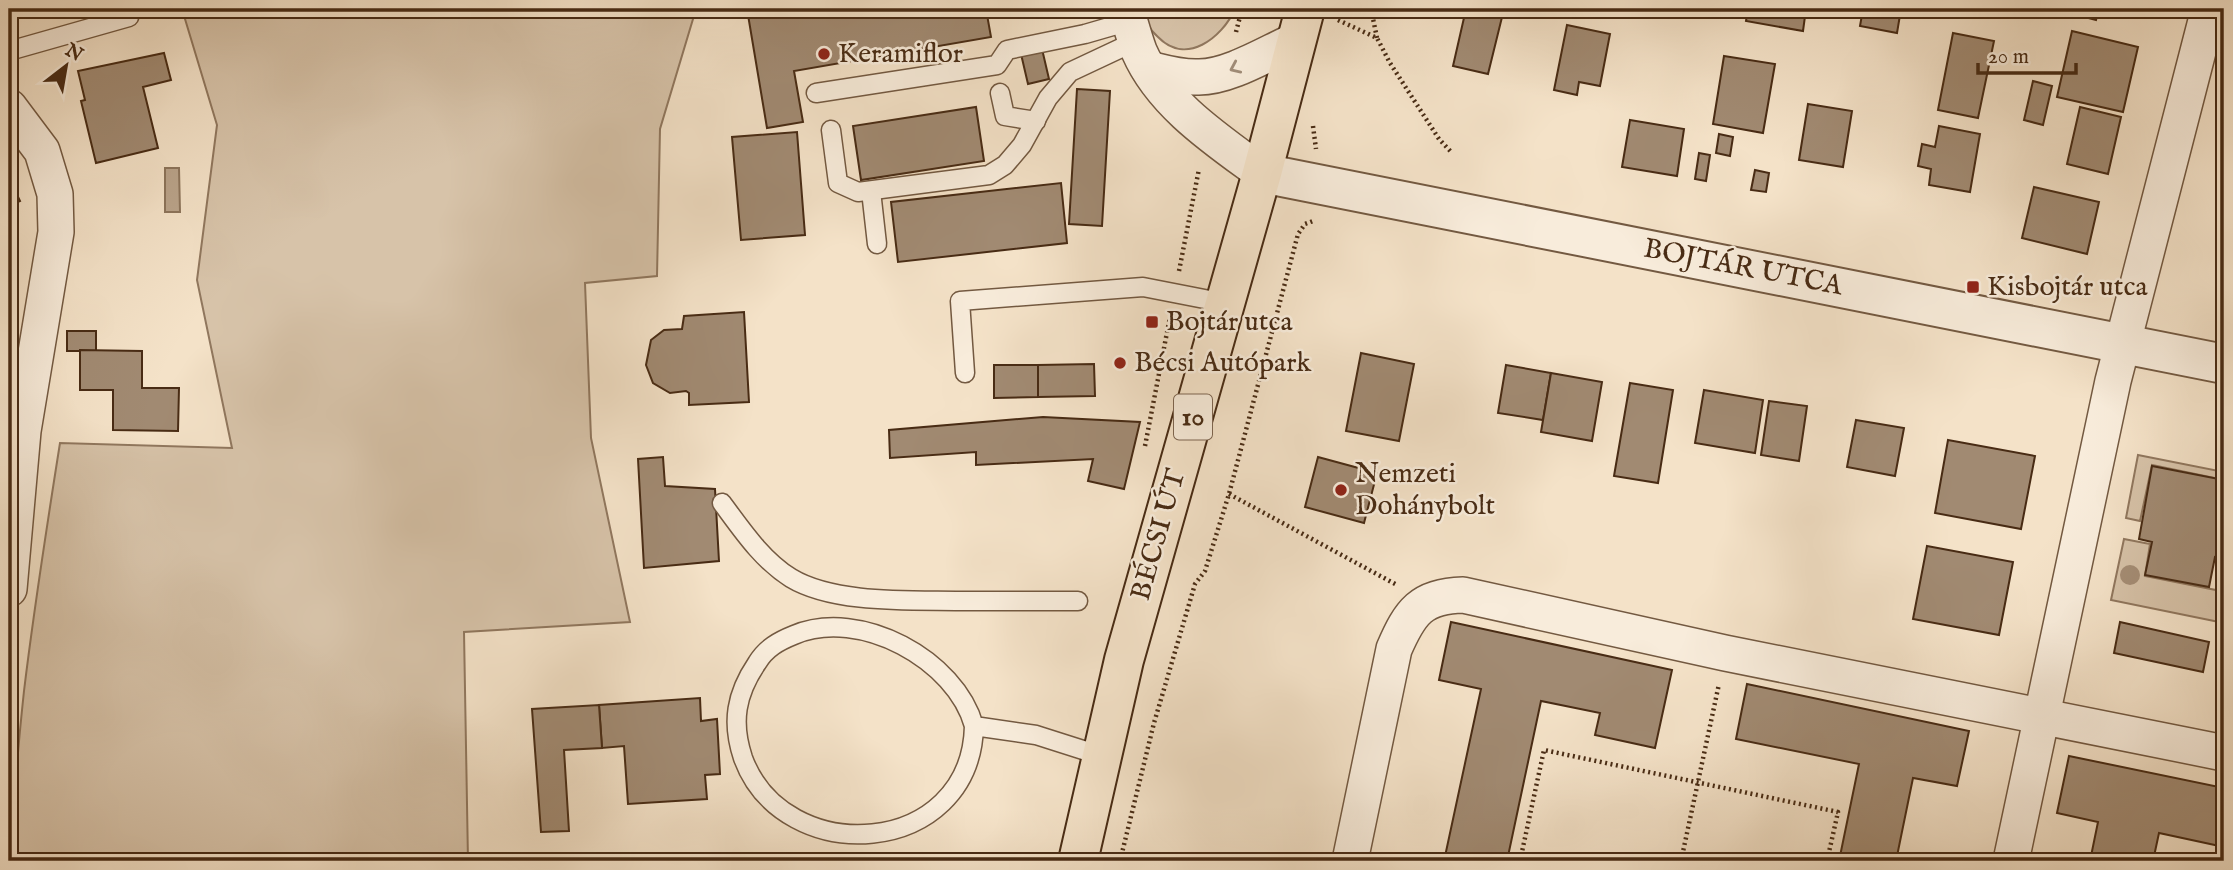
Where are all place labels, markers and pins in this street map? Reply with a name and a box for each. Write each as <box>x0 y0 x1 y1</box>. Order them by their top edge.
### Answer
place label: Keramiflor <box>838 37 963 72</box>
marker: Keramiflor <box>816 46 832 62</box>
place label: Kisbojtár utca <box>1987 270 2148 305</box>
marker: Kisbojtár utca <box>1965 279 1981 295</box>
place label: Bojtár utca <box>1166 305 1293 340</box>
marker: Bojtár utca <box>1144 314 1160 330</box>
place label: Bécsi Autópark <box>1134 346 1312 381</box>
marker: Bécsi Autópark <box>1112 355 1128 371</box>
place label: Nemzeti Dohánybolt <box>1355 457 1496 524</box>
marker: Nemzeti Dohánybolt <box>1333 482 1349 498</box>

